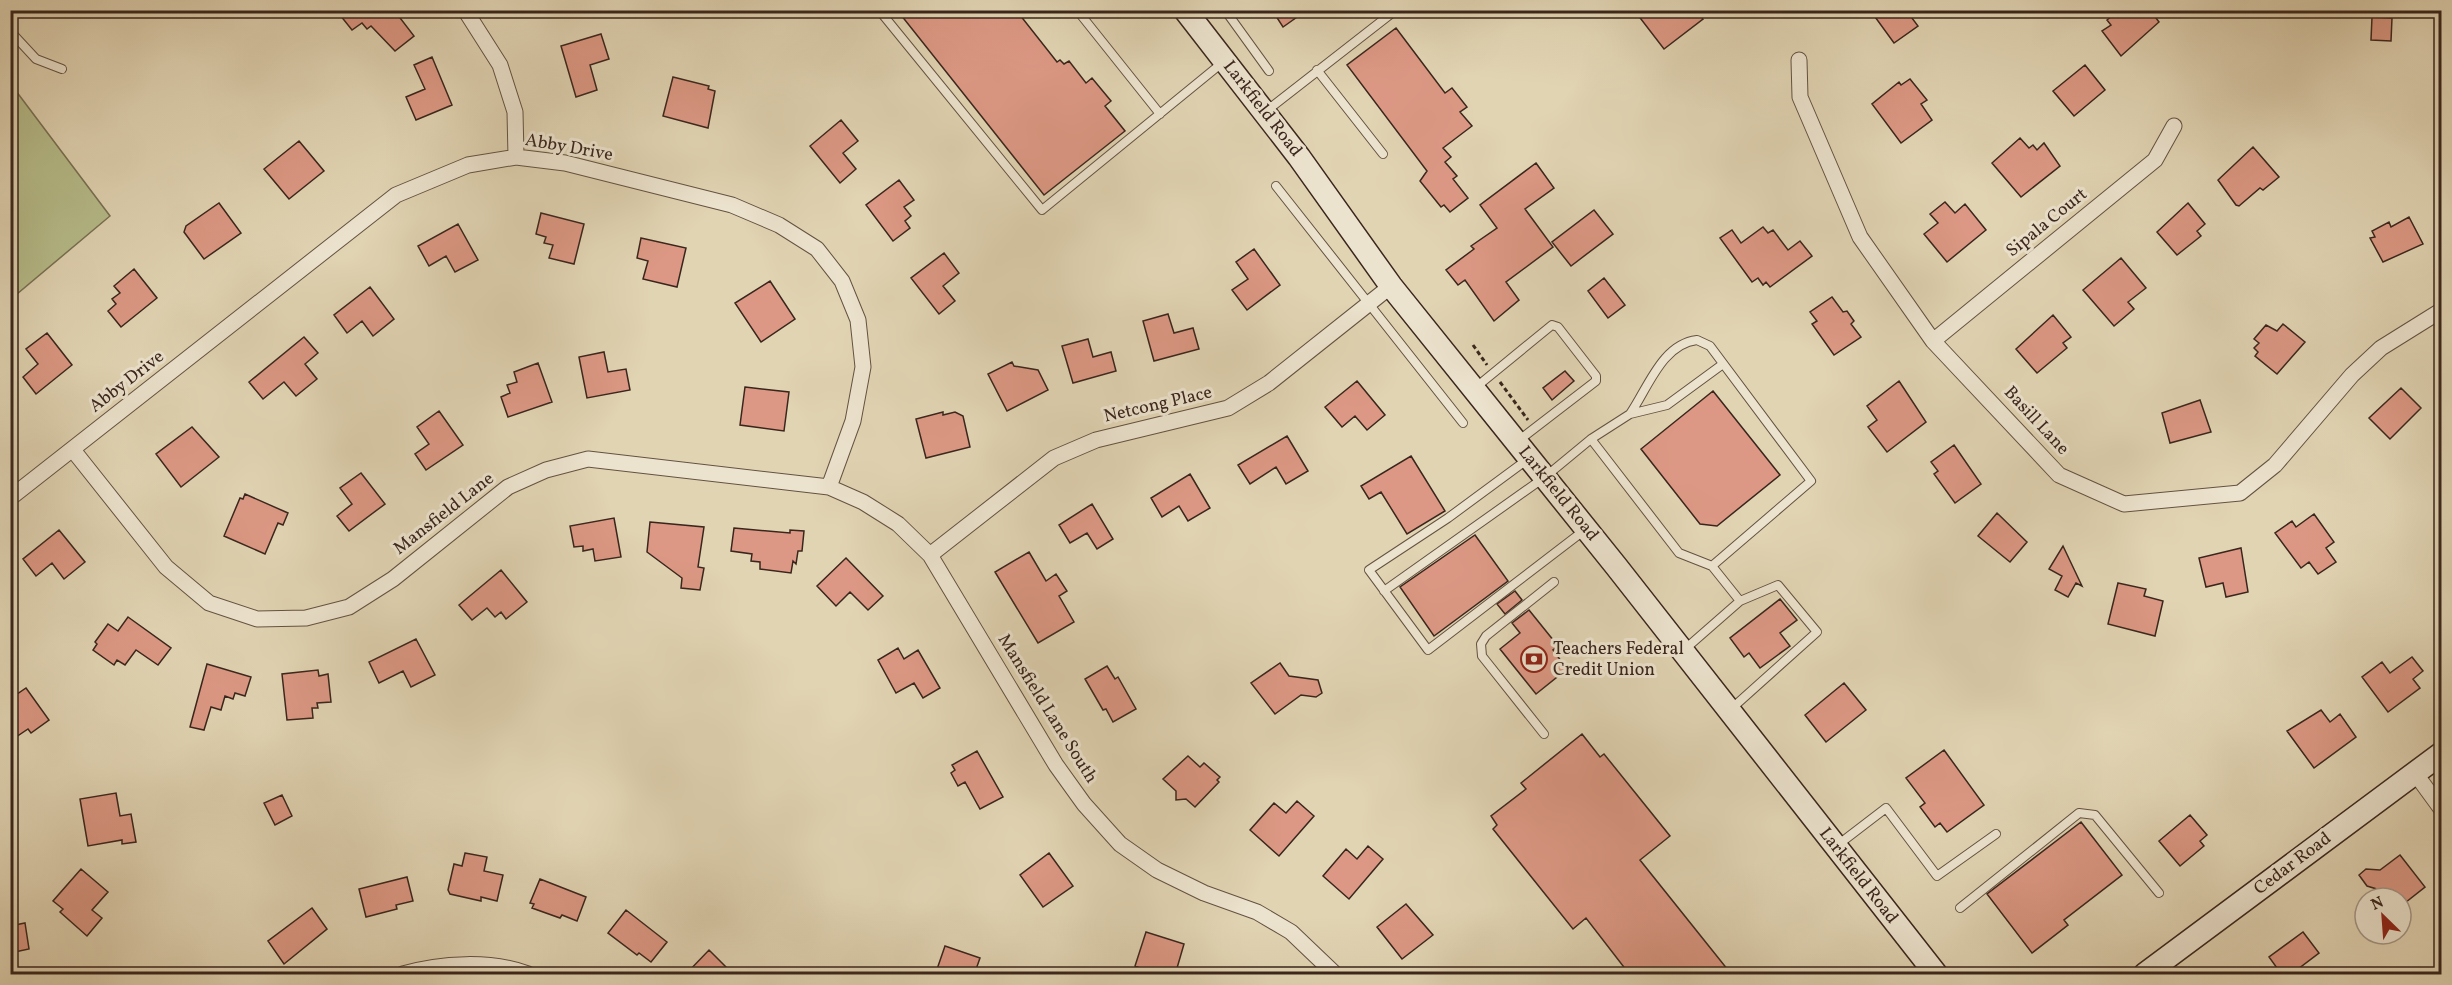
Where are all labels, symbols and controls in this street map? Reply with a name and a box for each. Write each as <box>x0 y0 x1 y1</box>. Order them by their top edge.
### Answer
street label: Larkfield Road <box>1216 56 1308 162</box>
street label: Abby Drive <box>523 128 615 168</box>
street label: Sipala Court <box>2001 182 2093 264</box>
street label: Abby Drive <box>84 345 170 419</box>
street label: Netcong Place <box>1101 380 1215 430</box>
street label: Basill Lane <box>1998 381 2074 461</box>
street label: Larkfield Road <box>1512 441 1604 547</box>
street label: Mansfield Lane <box>388 467 500 561</box>
street label: Mansfield Lane South <box>991 630 1103 789</box>
place label: Teachers Federal Credit Union <box>1553 637 1684 683</box>
bank icon: Teachers Federal Credit Union <box>1519 644 1549 674</box>
street label: Larkfield Road <box>1812 823 1904 929</box>
street label: Cedar Road <box>2249 827 2337 901</box>
north arrow <box>2353 886 2413 946</box>
text: N <box>2368 892 2388 917</box>

